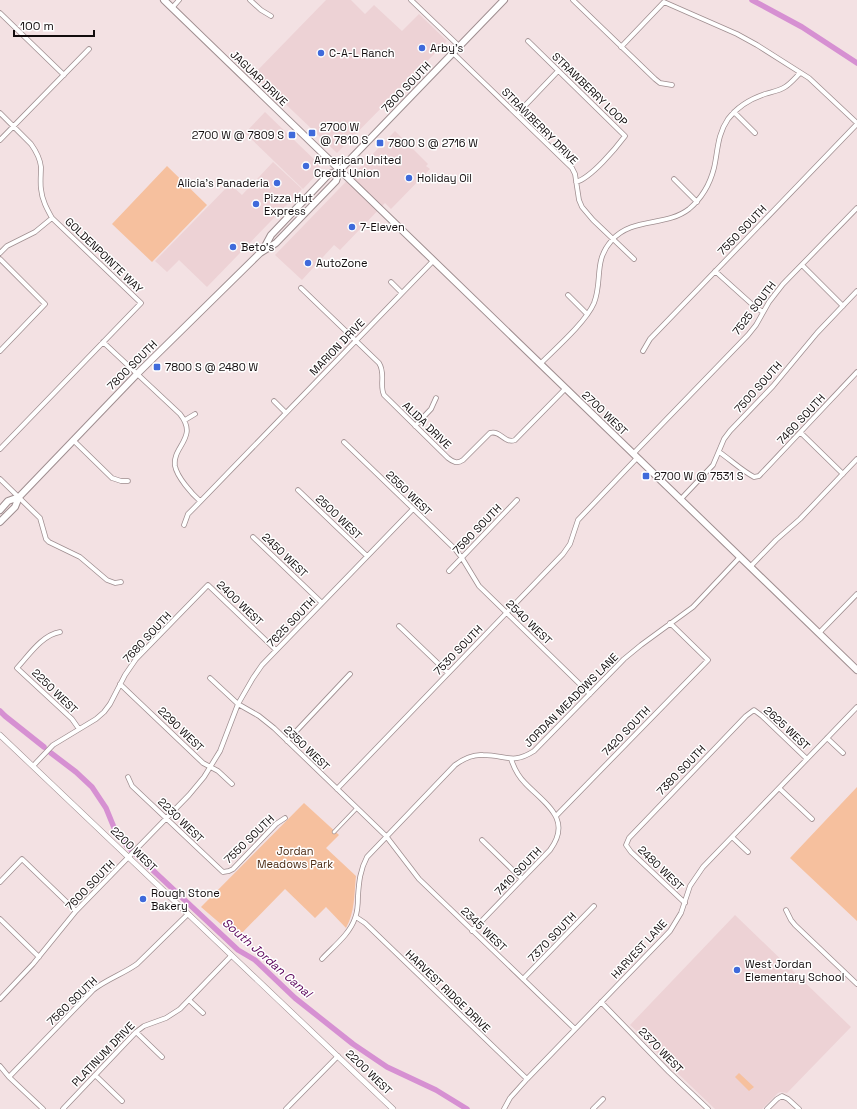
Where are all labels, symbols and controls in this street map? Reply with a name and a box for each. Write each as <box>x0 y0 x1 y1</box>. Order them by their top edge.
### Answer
scale bar <box>14 12 94 38</box>
text: 100 m <box>20 18 54 34</box>
place label: Arby's <box>430 41 464 55</box>
marker: Arby's <box>417 43 427 53</box>
place label: C-A-L Ranch <box>329 46 395 60</box>
street label: JAGUAR DRIVE <box>227 47 291 109</box>
marker: C-A-L Ranch <box>316 48 326 58</box>
street label: STRAWBERRY LOOP <box>549 49 631 129</box>
street label: 7800 SOUTH <box>378 59 434 115</box>
street label: STRAWBERRY DRIVE <box>499 85 581 167</box>
place label: 2700 W @ 7810 S <box>320 120 369 147</box>
place label: 2700 W @ 7809 S <box>192 128 284 142</box>
marker: 2700 W @ 7810 S <box>307 128 317 138</box>
marker: 2700 W @ 7809 S <box>287 130 297 140</box>
place label: 7800 S @ 2716 W <box>388 136 478 150</box>
marker: 7800 S @ 2716 W <box>375 138 385 148</box>
place label: American United Credit Union <box>314 153 401 180</box>
marker: American United Credit Union <box>301 161 311 171</box>
place label: Holiday Oil <box>417 171 472 185</box>
marker: Holiday Oil <box>404 173 414 183</box>
place label: Alicia's Panaderia <box>178 176 270 190</box>
marker: Alicia's Panaderia <box>272 178 282 188</box>
place label: Pizza Hut Express <box>264 191 313 218</box>
marker: Pizza Hut Express <box>251 199 261 209</box>
street label: 7550 SOUTH <box>715 202 769 258</box>
street label: GOLDENPOINTE WAY <box>62 214 146 296</box>
place label: 7-Eleven <box>360 220 405 234</box>
marker: 7-Eleven <box>347 222 357 232</box>
place label: Beto's <box>241 240 275 254</box>
marker: Beto's <box>228 242 238 252</box>
place label: AutoZone <box>316 256 368 270</box>
marker: AutoZone <box>303 258 313 268</box>
street label: 7525 SOUTH <box>729 278 779 338</box>
street label: MARION DRIVE <box>306 316 368 378</box>
street label: 7800 SOUTH <box>104 337 160 393</box>
street label: 7500 SOUTH <box>731 358 785 416</box>
place label: 7800 S @ 2480 W <box>165 360 258 374</box>
marker: 7800 S @ 2480 W <box>152 362 162 372</box>
street label: 2700 WEST <box>579 388 631 439</box>
street label: 7460 SOUTH <box>774 391 828 447</box>
street label: ALIDA DRIVE <box>400 398 454 452</box>
street label: 2550 WEST <box>383 468 435 519</box>
place label: 2700 W @ 7531 S <box>654 469 744 483</box>
marker: 2700 W @ 7531 S <box>641 471 651 481</box>
street label: 2500 WEST <box>313 492 365 543</box>
street label: 7590 SOUTH <box>450 501 504 557</box>
street label: 2450 WEST <box>259 530 311 581</box>
street label: 2400 WEST <box>214 578 266 629</box>
street label: 7625 SOUTH <box>264 594 318 650</box>
street label: 2540 WEST <box>503 597 555 648</box>
street label: 7680 SOUTH <box>120 609 174 665</box>
street label: 7530 SOUTH <box>431 622 485 678</box>
street label: JORDAN MEADOWS LANE <box>521 650 621 750</box>
street label: 2250 WEST <box>29 666 81 717</box>
street label: 7420 SOUTH <box>599 703 653 759</box>
street label: 2625 WEST <box>761 703 813 753</box>
street label: 2290 WEST <box>155 704 207 755</box>
street label: 2350 WEST <box>281 723 333 774</box>
street label: 7380 SOUTH <box>653 742 709 798</box>
street label: 2230 WEST <box>155 795 207 846</box>
street label: 7550 SOUTH <box>221 812 277 866</box>
street label: 2200 WEST <box>108 824 160 875</box>
street label: 2480 WEST <box>635 843 687 894</box>
park label: Jordan Meadows Park <box>257 844 333 871</box>
street label: 7410 SOUTH <box>492 844 544 898</box>
street label: 7600 SOUTH <box>62 857 118 913</box>
place label: Rough Stone Bakery <box>151 886 220 913</box>
marker: Rough Stone Bakery <box>138 894 148 904</box>
street label: 2345 WEST <box>458 904 510 955</box>
street label: 7370 SOUTH <box>525 909 579 965</box>
water label: South Jordan Canal <box>219 915 317 1003</box>
street label: HARVEST LANE <box>608 916 670 982</box>
street label: HARVEST RIDGE DRIVE <box>403 947 493 1035</box>
place label: West Jordan Elementary School <box>745 957 844 984</box>
marker: West Jordan Elementary School <box>732 965 742 975</box>
street label: 7560 SOUTH <box>44 974 100 1028</box>
street label: PLATINUM DRIVE <box>69 1019 137 1089</box>
street label: 2370 WEST <box>636 1024 686 1076</box>
street label: 2200 WEST <box>343 1047 395 1098</box>

